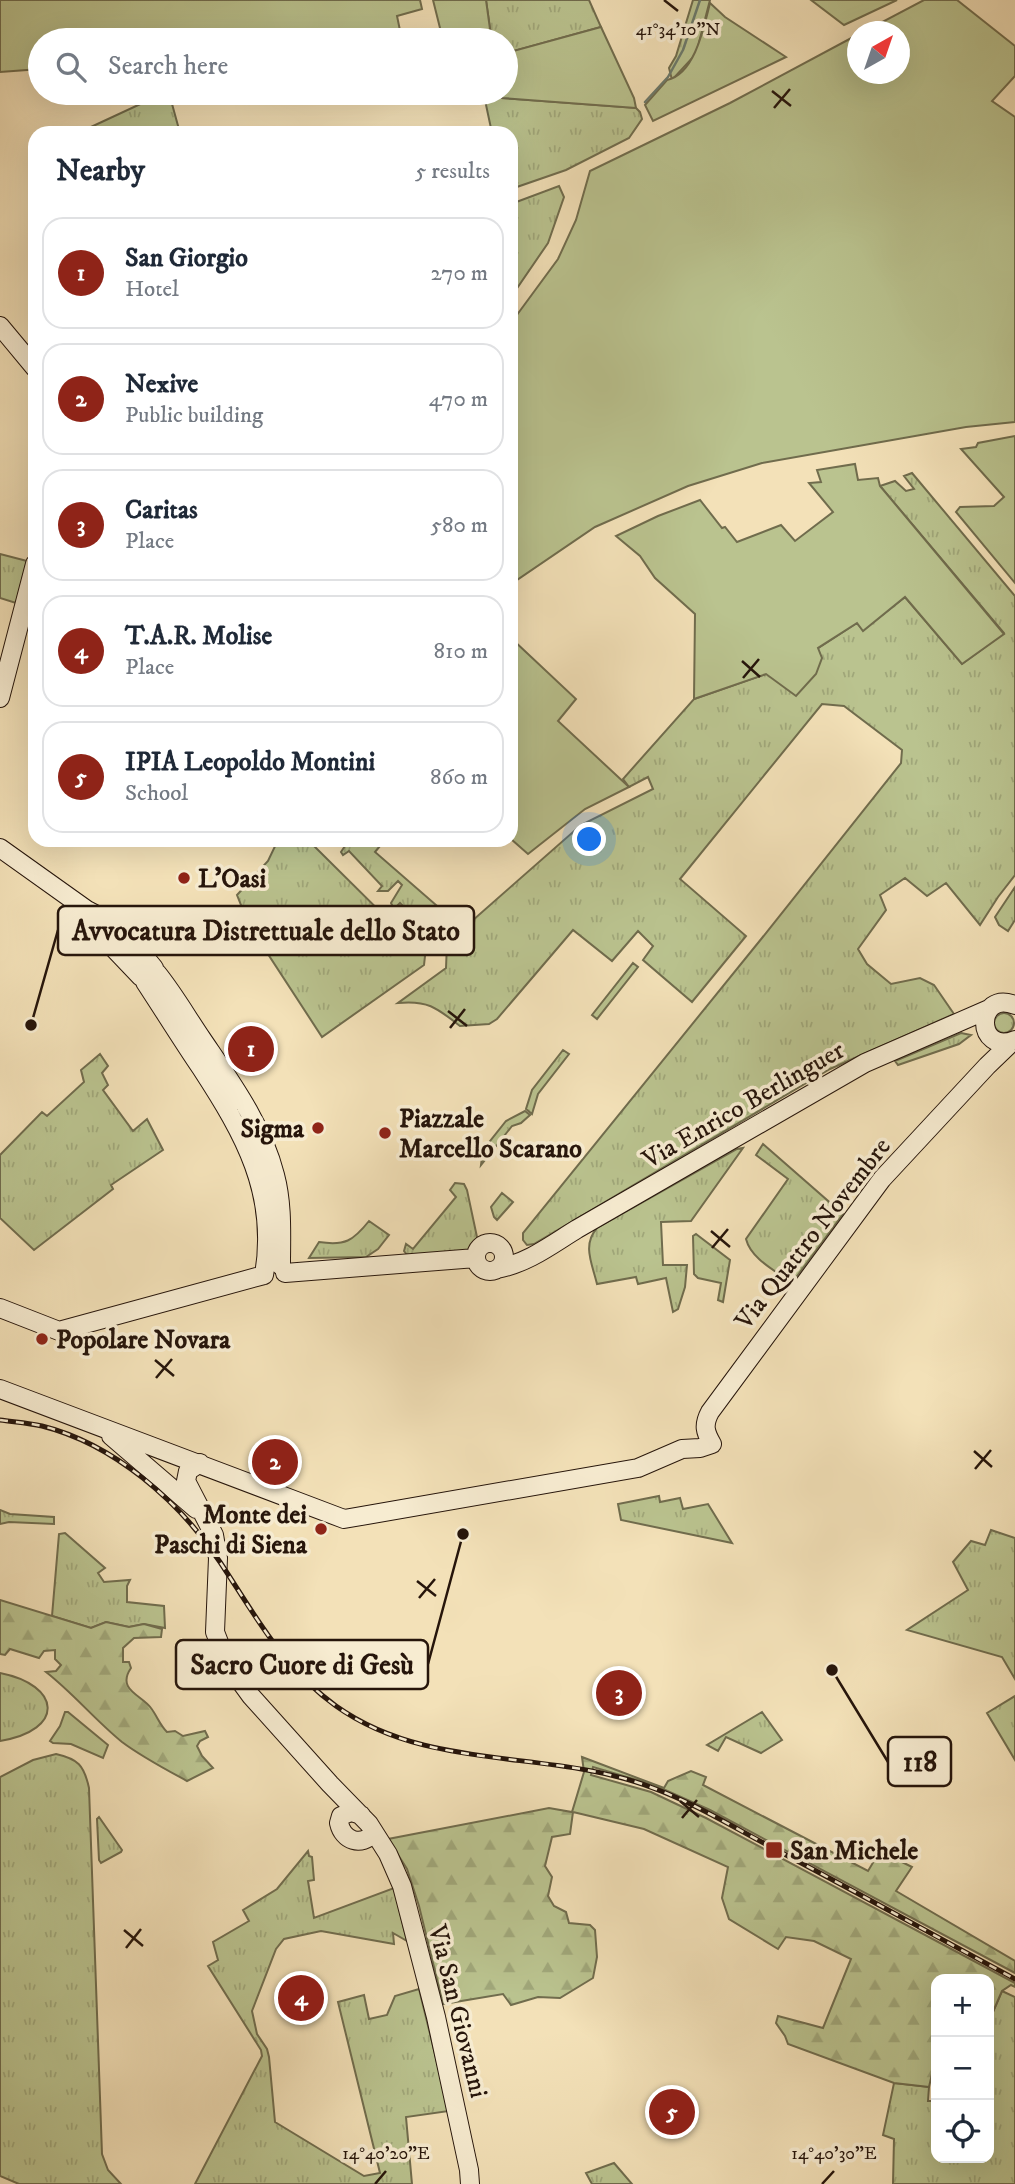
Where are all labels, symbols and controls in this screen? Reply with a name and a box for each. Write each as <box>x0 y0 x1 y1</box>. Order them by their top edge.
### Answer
text: 41°34'10"N <box>636 19 720 41</box>
north arrow <box>847 21 910 84</box>
search box <box>28 28 518 105</box>
icon: search <box>52 48 90 86</box>
text: Search here <box>108 50 228 83</box>
text: Nearby <box>56 153 145 190</box>
text: 5 results <box>415 157 490 186</box>
text: San Giorgio <box>125 242 248 275</box>
text: 1 <box>77 259 85 288</box>
text: 270 m <box>431 259 488 288</box>
text: Hotel <box>125 275 179 304</box>
text: Nexive <box>125 368 198 401</box>
text: 2 <box>75 385 87 414</box>
text: 470 m <box>429 385 488 414</box>
text: Public building <box>125 401 263 430</box>
text: Caritas <box>125 494 198 527</box>
text: 3 <box>77 511 85 540</box>
text: 580 m <box>431 511 488 540</box>
text: Place <box>125 527 174 556</box>
text: T.A.R. Molise <box>125 620 272 653</box>
text: 4 <box>74 637 88 666</box>
text: 810 m <box>434 637 488 666</box>
text: Place <box>125 653 174 682</box>
text: IPIA Leopoldo Montini <box>125 746 375 779</box>
text: 5 <box>75 763 87 792</box>
text: 860 m <box>430 763 488 792</box>
text: School <box>125 779 188 808</box>
your location <box>572 822 606 856</box>
place label: L'Oasi <box>198 863 267 896</box>
marker: L'Oasi <box>176 870 192 886</box>
callout: Avvocatura Distrettuale dello Stato <box>58 906 474 955</box>
text: Avvocatura Distrettuale dello Stato <box>71 914 460 949</box>
pin: 1 <box>228 1023 274 1075</box>
street label: Via Enrico Berlinguer <box>636 1034 851 1177</box>
place label: Piazzale Marcello Scarano <box>399 1103 582 1166</box>
place label: Sigma <box>240 1113 305 1146</box>
marker: Sigma <box>310 1120 326 1136</box>
marker: Piazzale Marcello Scarano <box>377 1125 393 1141</box>
street label: Via Quattro Novembre <box>727 1131 898 1337</box>
place label: Popolare Novara <box>56 1324 231 1357</box>
marker: Popolare Novara <box>34 1331 50 1347</box>
pin: 2 <box>252 1436 298 1488</box>
place label: Monte dei Paschi di Siena <box>154 1499 308 1562</box>
marker: Monte dei Paschi di Siena <box>313 1521 329 1537</box>
callout: Sacro Cuore di Gesù <box>176 1640 428 1689</box>
text: Sacro Cuore di Gesù <box>190 1648 414 1683</box>
pin: 3 <box>596 1667 642 1719</box>
callout: 118 <box>888 1737 951 1786</box>
text: 118 <box>903 1745 937 1780</box>
place label: San Michele <box>790 1835 919 1868</box>
marker: San Michele <box>764 1840 784 1860</box>
street label: Via San Giovanni <box>420 1920 495 2101</box>
pin: 4 <box>278 1972 324 2024</box>
map controls <box>931 1974 994 2163</box>
button: + <box>931 1974 994 2037</box>
button: − <box>931 2037 994 2100</box>
pin: 5 <box>649 2086 695 2138</box>
button: locate <box>931 2100 994 2163</box>
text: 14°40'20"E <box>342 2143 430 2165</box>
text: 14°40'30"E <box>791 2143 877 2165</box>

